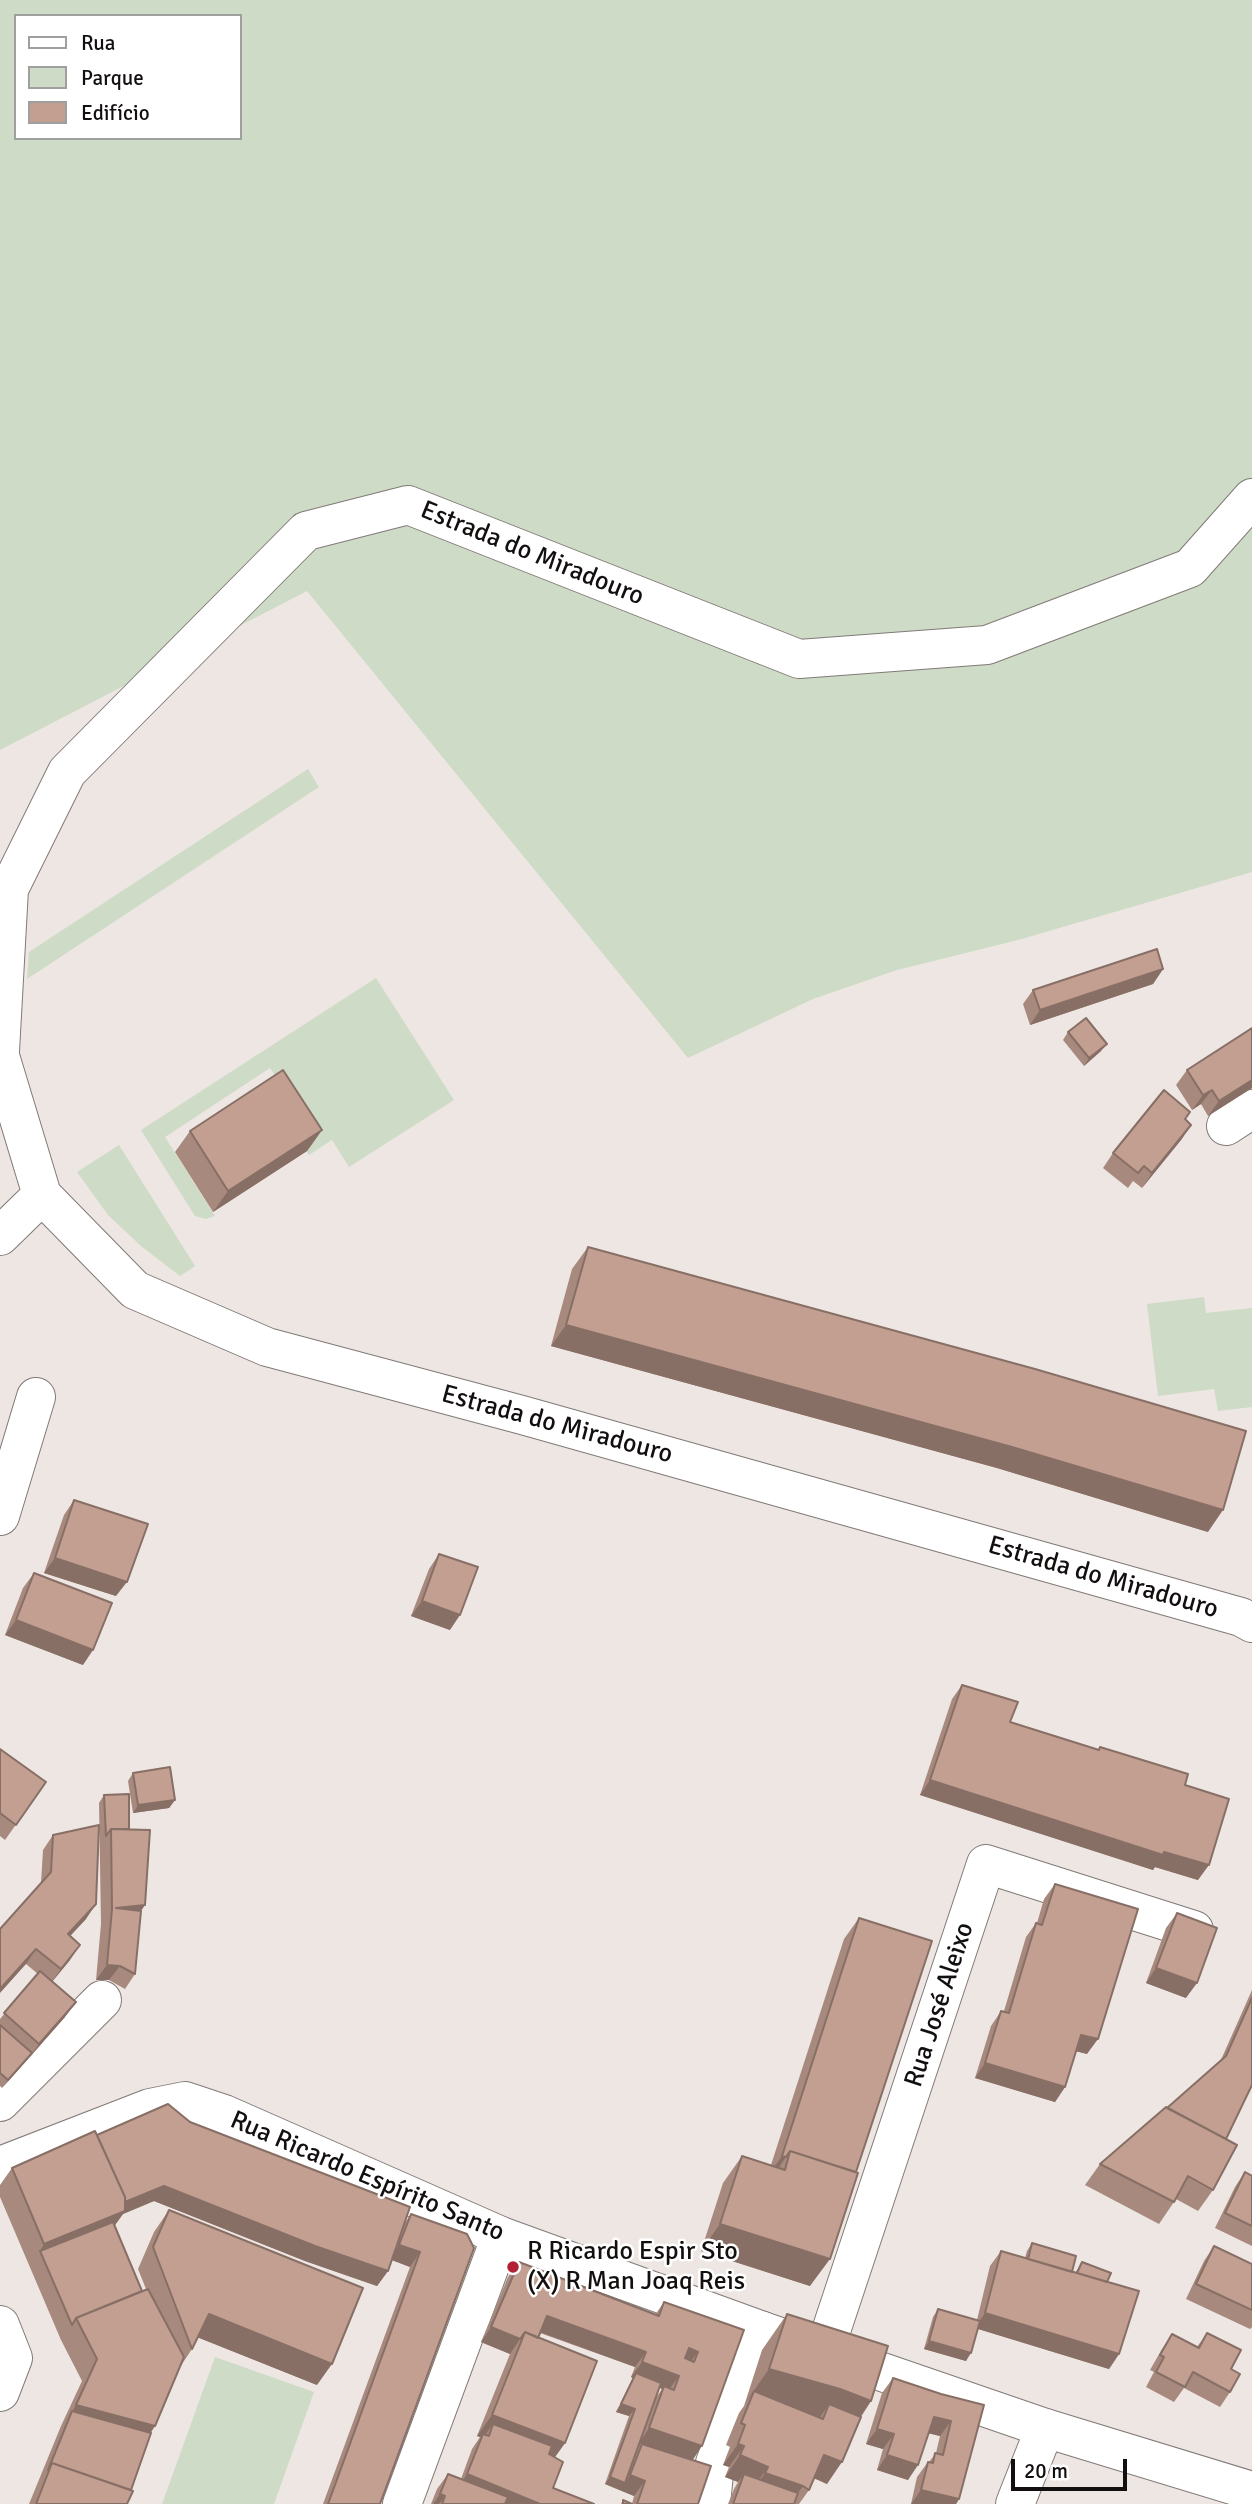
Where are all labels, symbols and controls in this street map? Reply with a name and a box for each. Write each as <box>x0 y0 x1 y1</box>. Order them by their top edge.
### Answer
legend <box>14 14 242 140</box>
text: Rua <box>81 30 115 56</box>
text: Parque <box>81 65 144 91</box>
text: Edifício <box>81 100 150 126</box>
street label: Estrada do Miradouro <box>416 495 648 613</box>
street label: Estrada do Miradouro <box>438 1379 676 1471</box>
street label: Estrada do Miradouro <box>984 1530 1222 1626</box>
street label: Rua José Aleixo <box>899 1919 981 2091</box>
street label: Rua Ricardo Espírito Santo <box>225 2105 509 2249</box>
place label: R Ricardo Espir Sto (X) R Man Joaq Reis <box>527 2236 745 2298</box>
marker: R Ricardo Espir Sto (X) R Man Joaq Reis <box>505 2259 521 2275</box>
scale bar <box>1014 2444 1130 2488</box>
text: 20 m <box>1024 2458 1068 2484</box>

